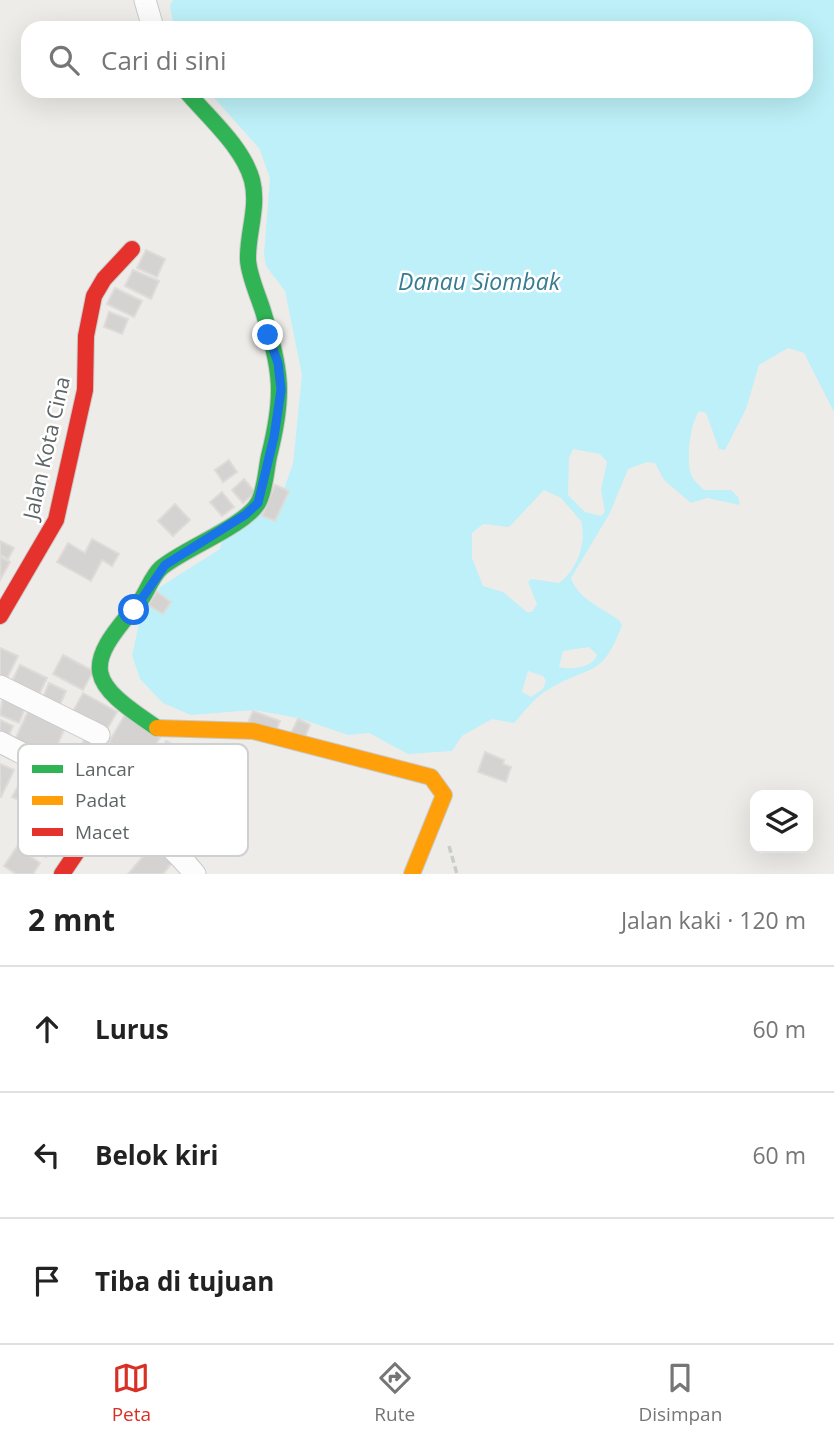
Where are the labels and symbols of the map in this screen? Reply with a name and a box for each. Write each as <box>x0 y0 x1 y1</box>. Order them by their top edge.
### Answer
water label: Danau Siombak <box>398 265 561 297</box>
route end <box>252 319 283 350</box>
street label: Jalan Kota Cina <box>16 374 76 524</box>
route start <box>118 594 149 625</box>
legend <box>18 744 248 856</box>
text: Lancar <box>75 756 135 782</box>
text: Padat <box>75 787 126 813</box>
text: Macet <box>75 819 129 845</box>

